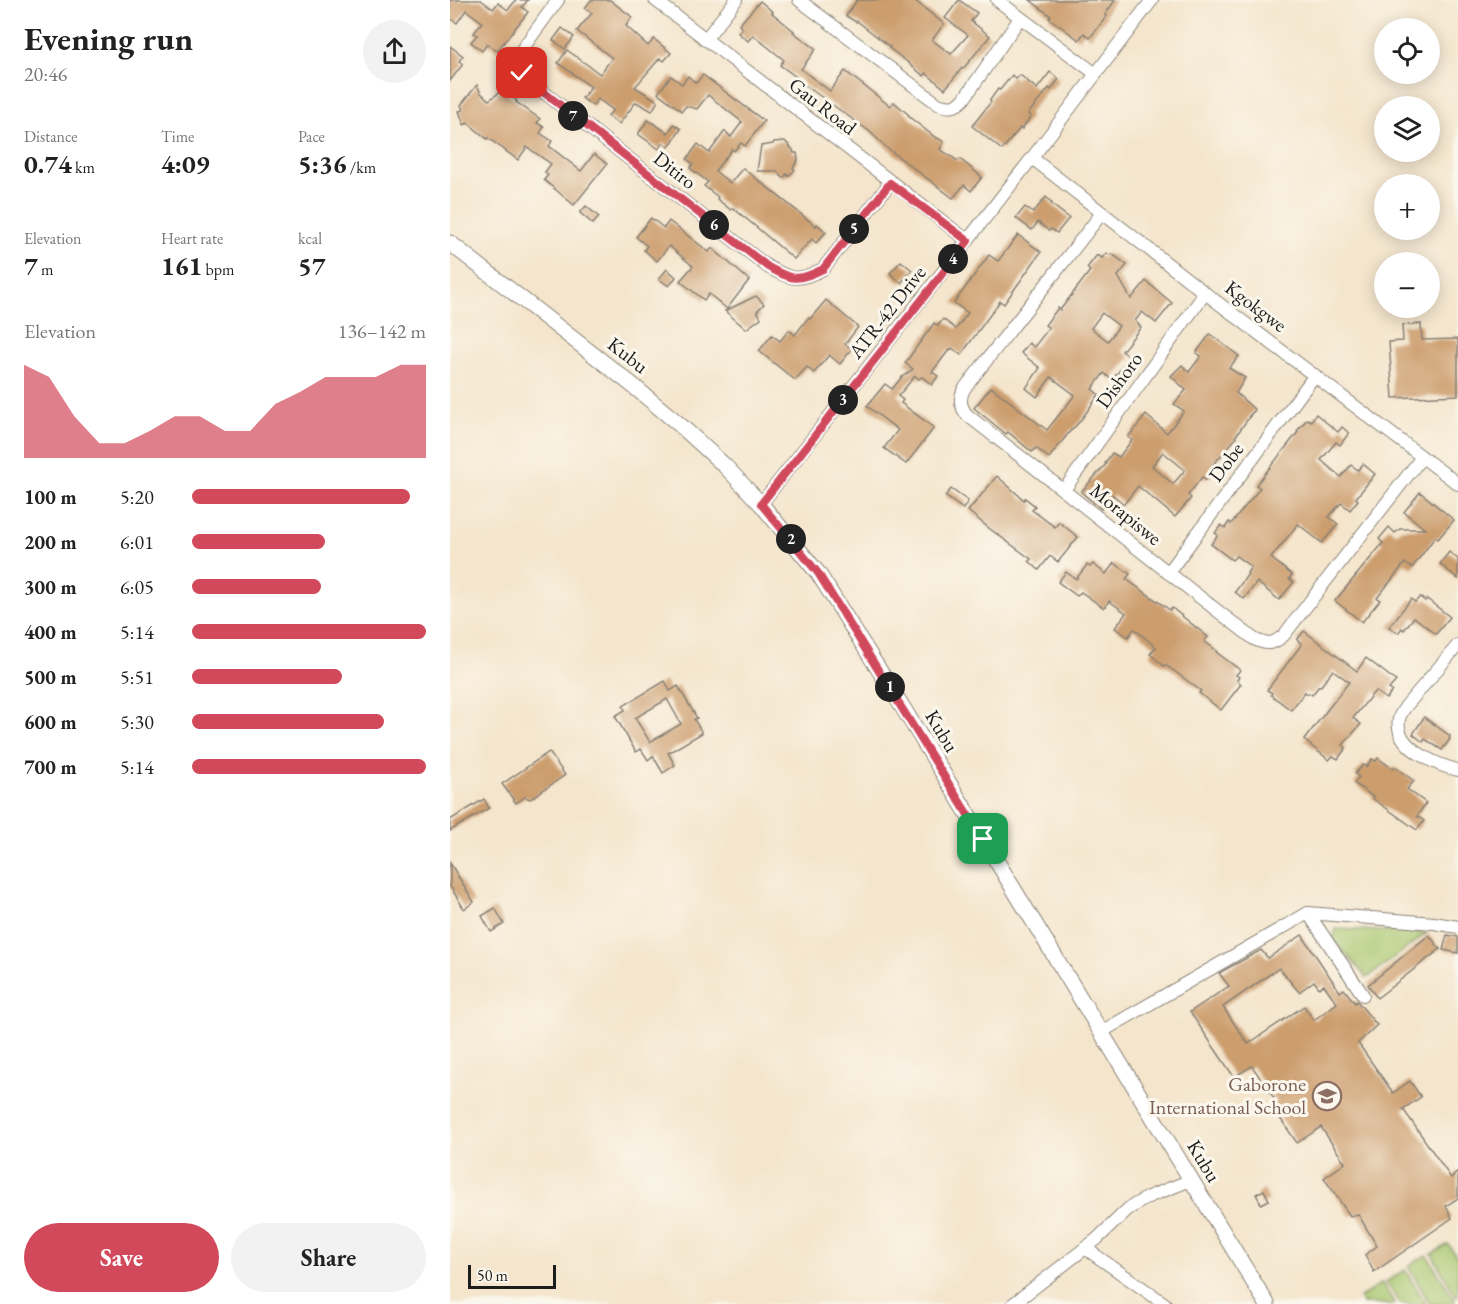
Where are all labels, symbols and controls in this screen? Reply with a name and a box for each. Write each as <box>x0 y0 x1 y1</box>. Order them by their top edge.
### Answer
text: Evening run <box>24 17 193 60</box>
map controls <box>1374 18 1440 318</box>
button: locate <box>1374 18 1440 84</box>
button: share <box>363 20 426 83</box>
pin <box>496 47 547 98</box>
icon: check <box>505 56 538 89</box>
text: 20:46 <box>24 61 67 87</box>
street label: Gau Road <box>784 71 863 141</box>
button: layers <box>1374 96 1440 162</box>
pin: 7 <box>558 101 588 131</box>
text: 7 <box>569 105 577 126</box>
text: Distance <box>24 126 77 147</box>
text: Time <box>161 126 194 147</box>
text: Pace <box>298 126 325 147</box>
street label: Ditiro <box>648 145 702 195</box>
text: 0.74 <box>24 147 72 181</box>
text: 4:09 <box>161 147 210 181</box>
text: 5:36 <box>298 147 347 181</box>
text: km <box>72 157 95 178</box>
text: /km <box>347 157 376 178</box>
button: + <box>1374 174 1440 240</box>
pin: 6 <box>699 210 729 240</box>
text: 6 <box>710 214 718 235</box>
pin: 5 <box>839 214 869 244</box>
text: 5 <box>850 218 858 239</box>
text: Elevation <box>24 228 82 249</box>
text: Heart rate <box>161 228 223 249</box>
text: kcal <box>298 228 322 249</box>
pin: 4 <box>938 244 968 274</box>
text: 4 <box>949 248 957 269</box>
text: 7 <box>24 249 38 283</box>
text: 161 <box>161 249 202 283</box>
text: 57 <box>298 249 326 283</box>
button: − <box>1374 252 1440 318</box>
text: m <box>38 259 53 280</box>
text: bpm <box>202 259 234 280</box>
street label: ATR-42 Drive <box>842 260 932 365</box>
street label: Kgokgwe <box>1220 274 1292 338</box>
text: Elevation <box>24 318 96 344</box>
text: 136–142 m <box>338 318 426 344</box>
street label: Kubu <box>602 331 654 379</box>
street label: Dishoro <box>1090 347 1148 413</box>
pin: 3 <box>828 385 858 415</box>
text: 3 <box>839 389 847 410</box>
street label: Dobe <box>1203 437 1249 487</box>
street label: Morapiswe <box>1085 477 1167 551</box>
text: 100 m <box>24 484 77 510</box>
text: 5:20 <box>120 484 154 510</box>
pin: 2 <box>776 524 806 554</box>
text: 2 <box>787 528 795 549</box>
text: 200 m <box>24 529 77 555</box>
text: 6:01 <box>120 529 154 555</box>
text: 300 m <box>24 574 77 600</box>
text: 6:05 <box>120 574 154 600</box>
text: 400 m <box>24 619 77 645</box>
text: 5:14 <box>120 619 154 645</box>
text: 500 m <box>24 664 77 690</box>
text: 5:51 <box>120 664 154 690</box>
pin: 1 <box>875 672 905 702</box>
text: 1 <box>886 676 894 697</box>
street label: Kubu <box>919 705 965 757</box>
text: 600 m <box>24 709 77 735</box>
text: 5:30 <box>120 709 154 735</box>
text: 700 m <box>24 754 77 780</box>
text: 5:14 <box>120 754 154 780</box>
pin <box>957 813 1008 864</box>
icon: arrive <box>966 822 999 855</box>
place label: Gaborone International School <box>1149 1071 1306 1120</box>
school or university icon: Gaborone International School <box>1311 1080 1343 1112</box>
street label: Kubu <box>1181 1135 1227 1187</box>
button: Save <box>24 1223 219 1292</box>
button: Share <box>231 1223 426 1292</box>
scale bar <box>468 1262 556 1290</box>
text: 50 m <box>477 1265 508 1286</box>

